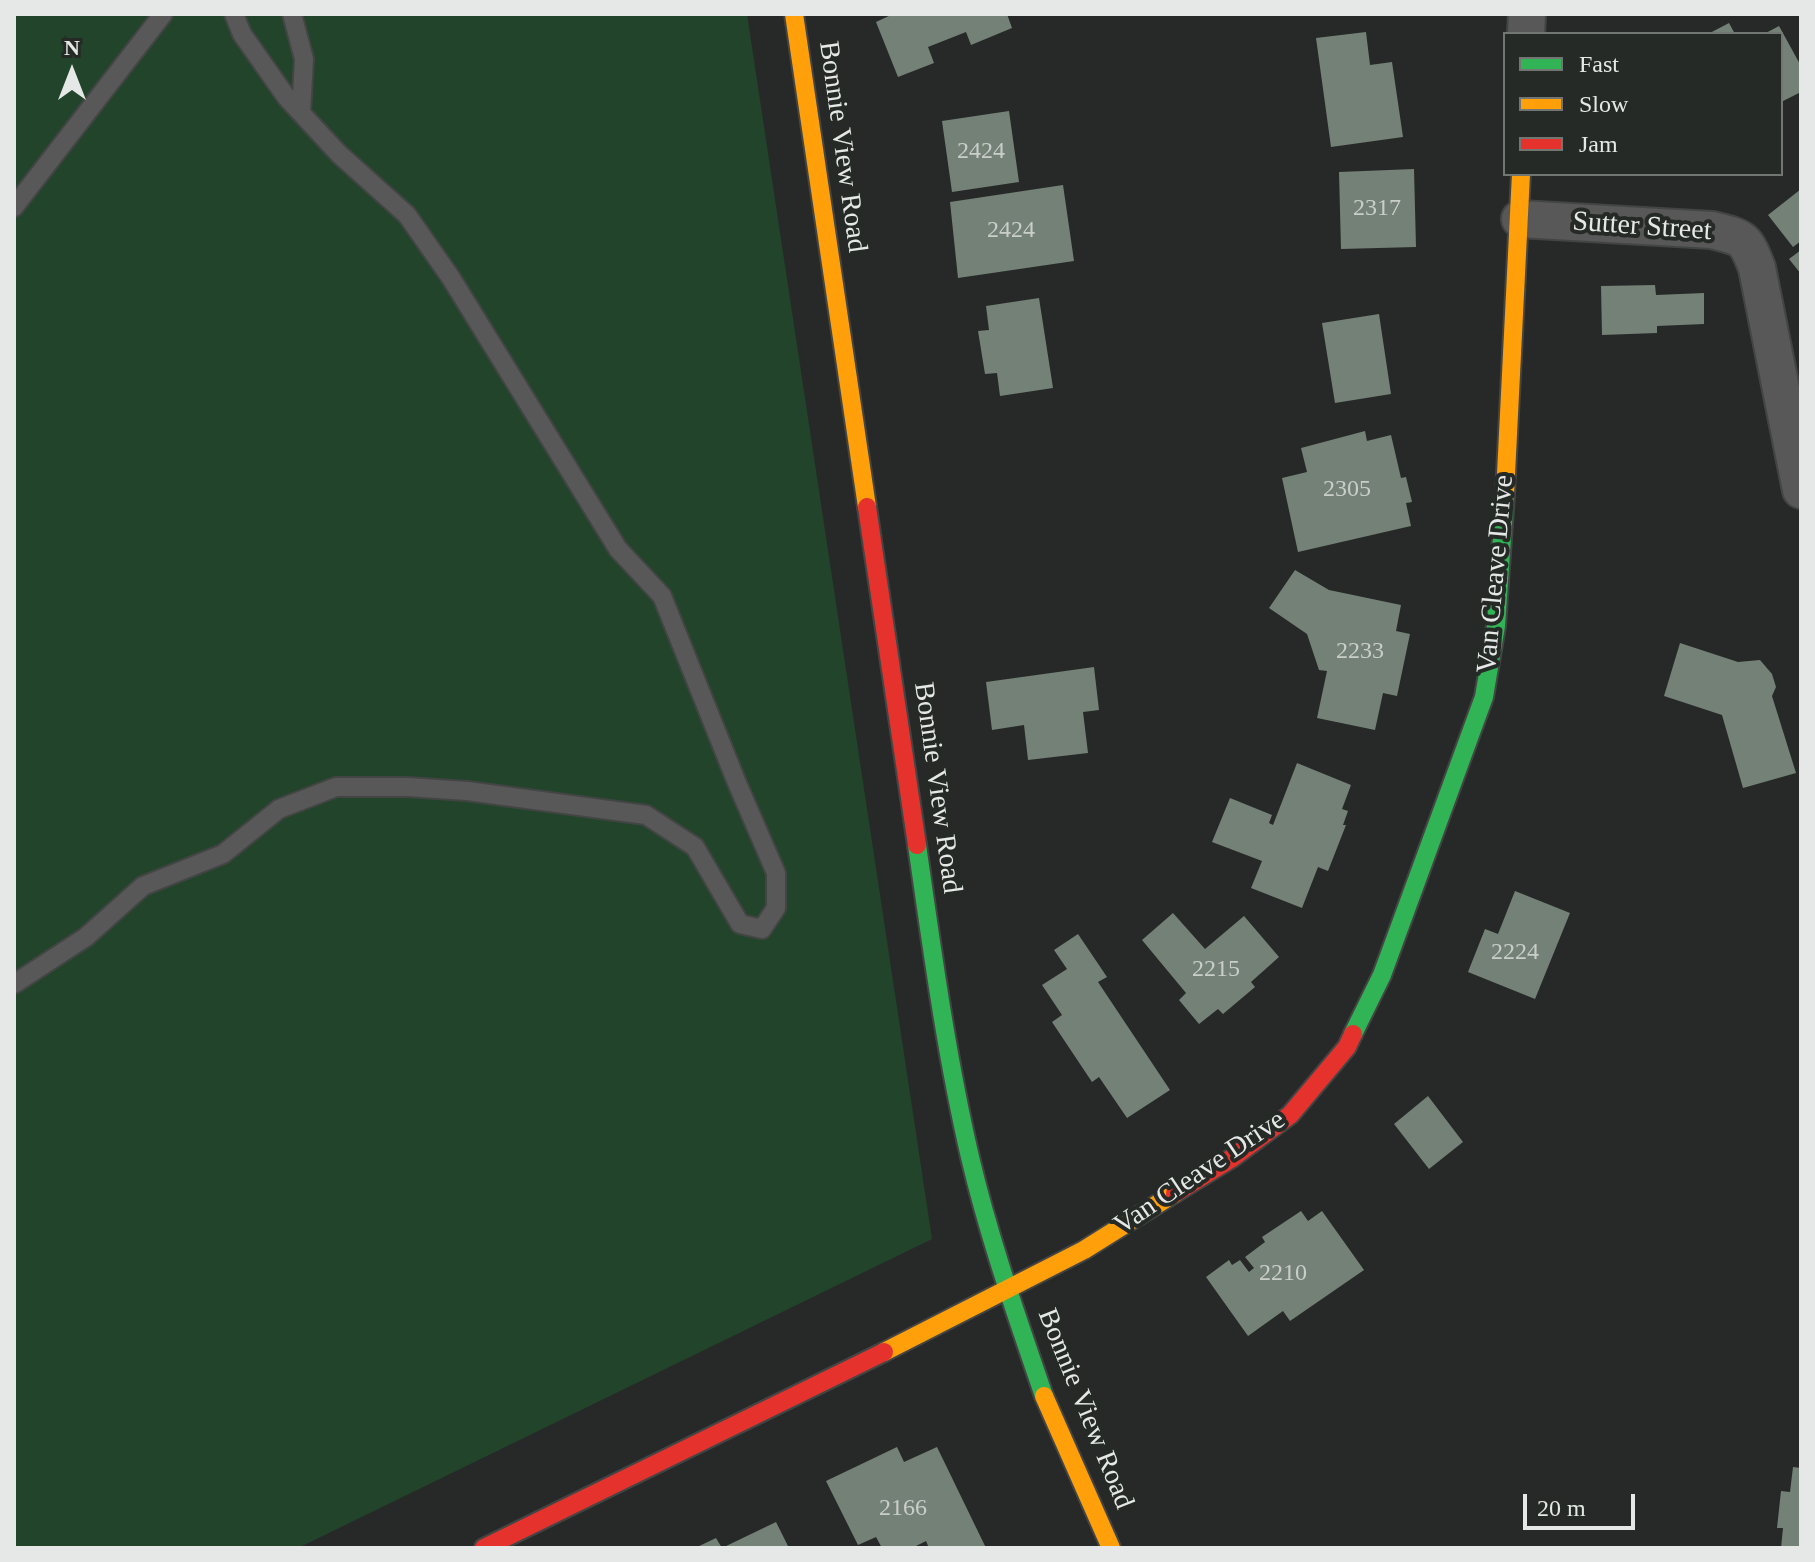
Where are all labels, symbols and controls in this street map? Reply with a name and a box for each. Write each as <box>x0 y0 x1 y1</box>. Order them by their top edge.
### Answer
north arrow <box>32 32 112 112</box>
legend <box>1503 32 1783 176</box>
text: N <box>64 35 80 60</box>
street label: Bonnie View Road <box>811 39 873 255</box>
text: Fast <box>1579 51 1619 77</box>
text: Slow <box>1579 91 1628 117</box>
text: Jam <box>1579 131 1618 157</box>
house number: 2424 <box>957 138 1005 166</box>
house number: 2317 <box>1353 195 1401 223</box>
street label: Sutter Street <box>1571 205 1713 249</box>
house number: 2424 <box>987 217 1035 245</box>
street label: Van Cleave Drive <box>1471 473 1521 675</box>
house number: 2305 <box>1323 476 1371 504</box>
house number: 2233 <box>1336 638 1384 666</box>
street label: Bonnie View Road <box>906 680 968 896</box>
house number: 2224 <box>1491 939 1539 967</box>
house number: 2215 <box>1192 956 1240 984</box>
street label: Van Cleave Drive <box>1108 1103 1292 1243</box>
house number: 2210 <box>1259 1260 1307 1288</box>
street label: Bonnie View Road <box>1030 1304 1140 1514</box>
scale bar <box>1527 1478 1639 1528</box>
house number: 2166 <box>879 1495 927 1523</box>
text: 20 m <box>1537 1495 1586 1521</box>

